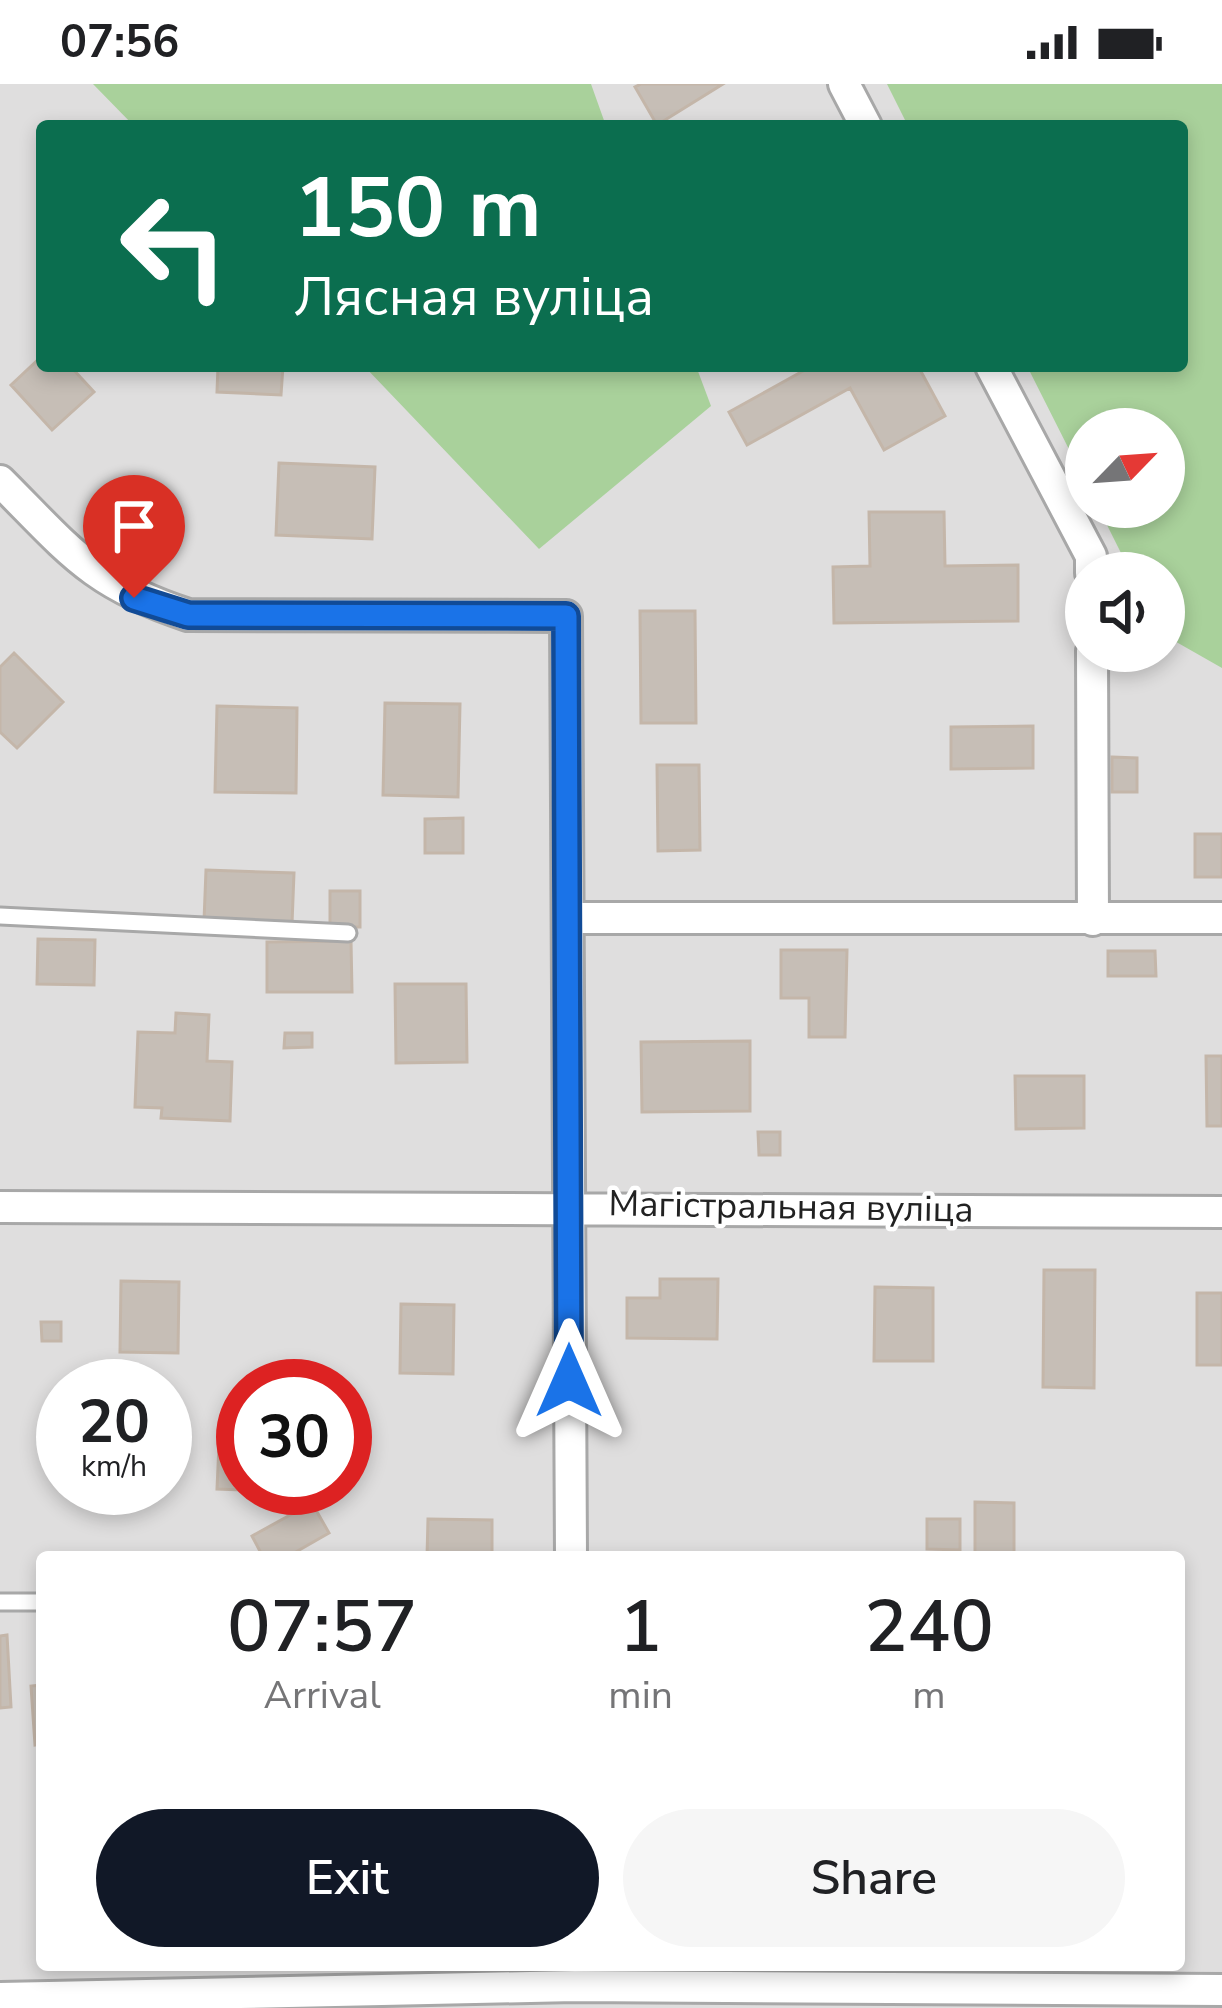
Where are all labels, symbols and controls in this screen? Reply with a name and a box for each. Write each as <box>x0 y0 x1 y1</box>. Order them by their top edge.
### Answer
text: 07:56 <box>60 12 179 73</box>
text: 150 m <box>294 151 542 266</box>
icon: left <box>96 168 252 324</box>
text: Лясная вуліца <box>294 260 654 334</box>
north arrow <box>1065 408 1185 528</box>
map controls <box>1065 408 1185 672</box>
pin <box>83 475 185 598</box>
icon: arrive <box>101 493 167 559</box>
button: sound <box>1065 552 1185 672</box>
street label: Магістральная вуліца <box>608 1179 974 1235</box>
position arrow <box>506 1318 632 1444</box>
speed limit sign: 30 <box>216 1359 372 1515</box>
text: 20 <box>78 1381 150 1463</box>
text: km/h <box>81 1446 147 1487</box>
text: 07:57 <box>227 1578 417 1676</box>
text: 1 <box>619 1578 662 1676</box>
text: 240 <box>864 1578 994 1676</box>
text: Arrival <box>264 1669 381 1722</box>
text: min <box>608 1669 673 1722</box>
text: m <box>912 1669 946 1722</box>
button: Exit <box>96 1809 599 1947</box>
button: Share <box>623 1809 1125 1947</box>

